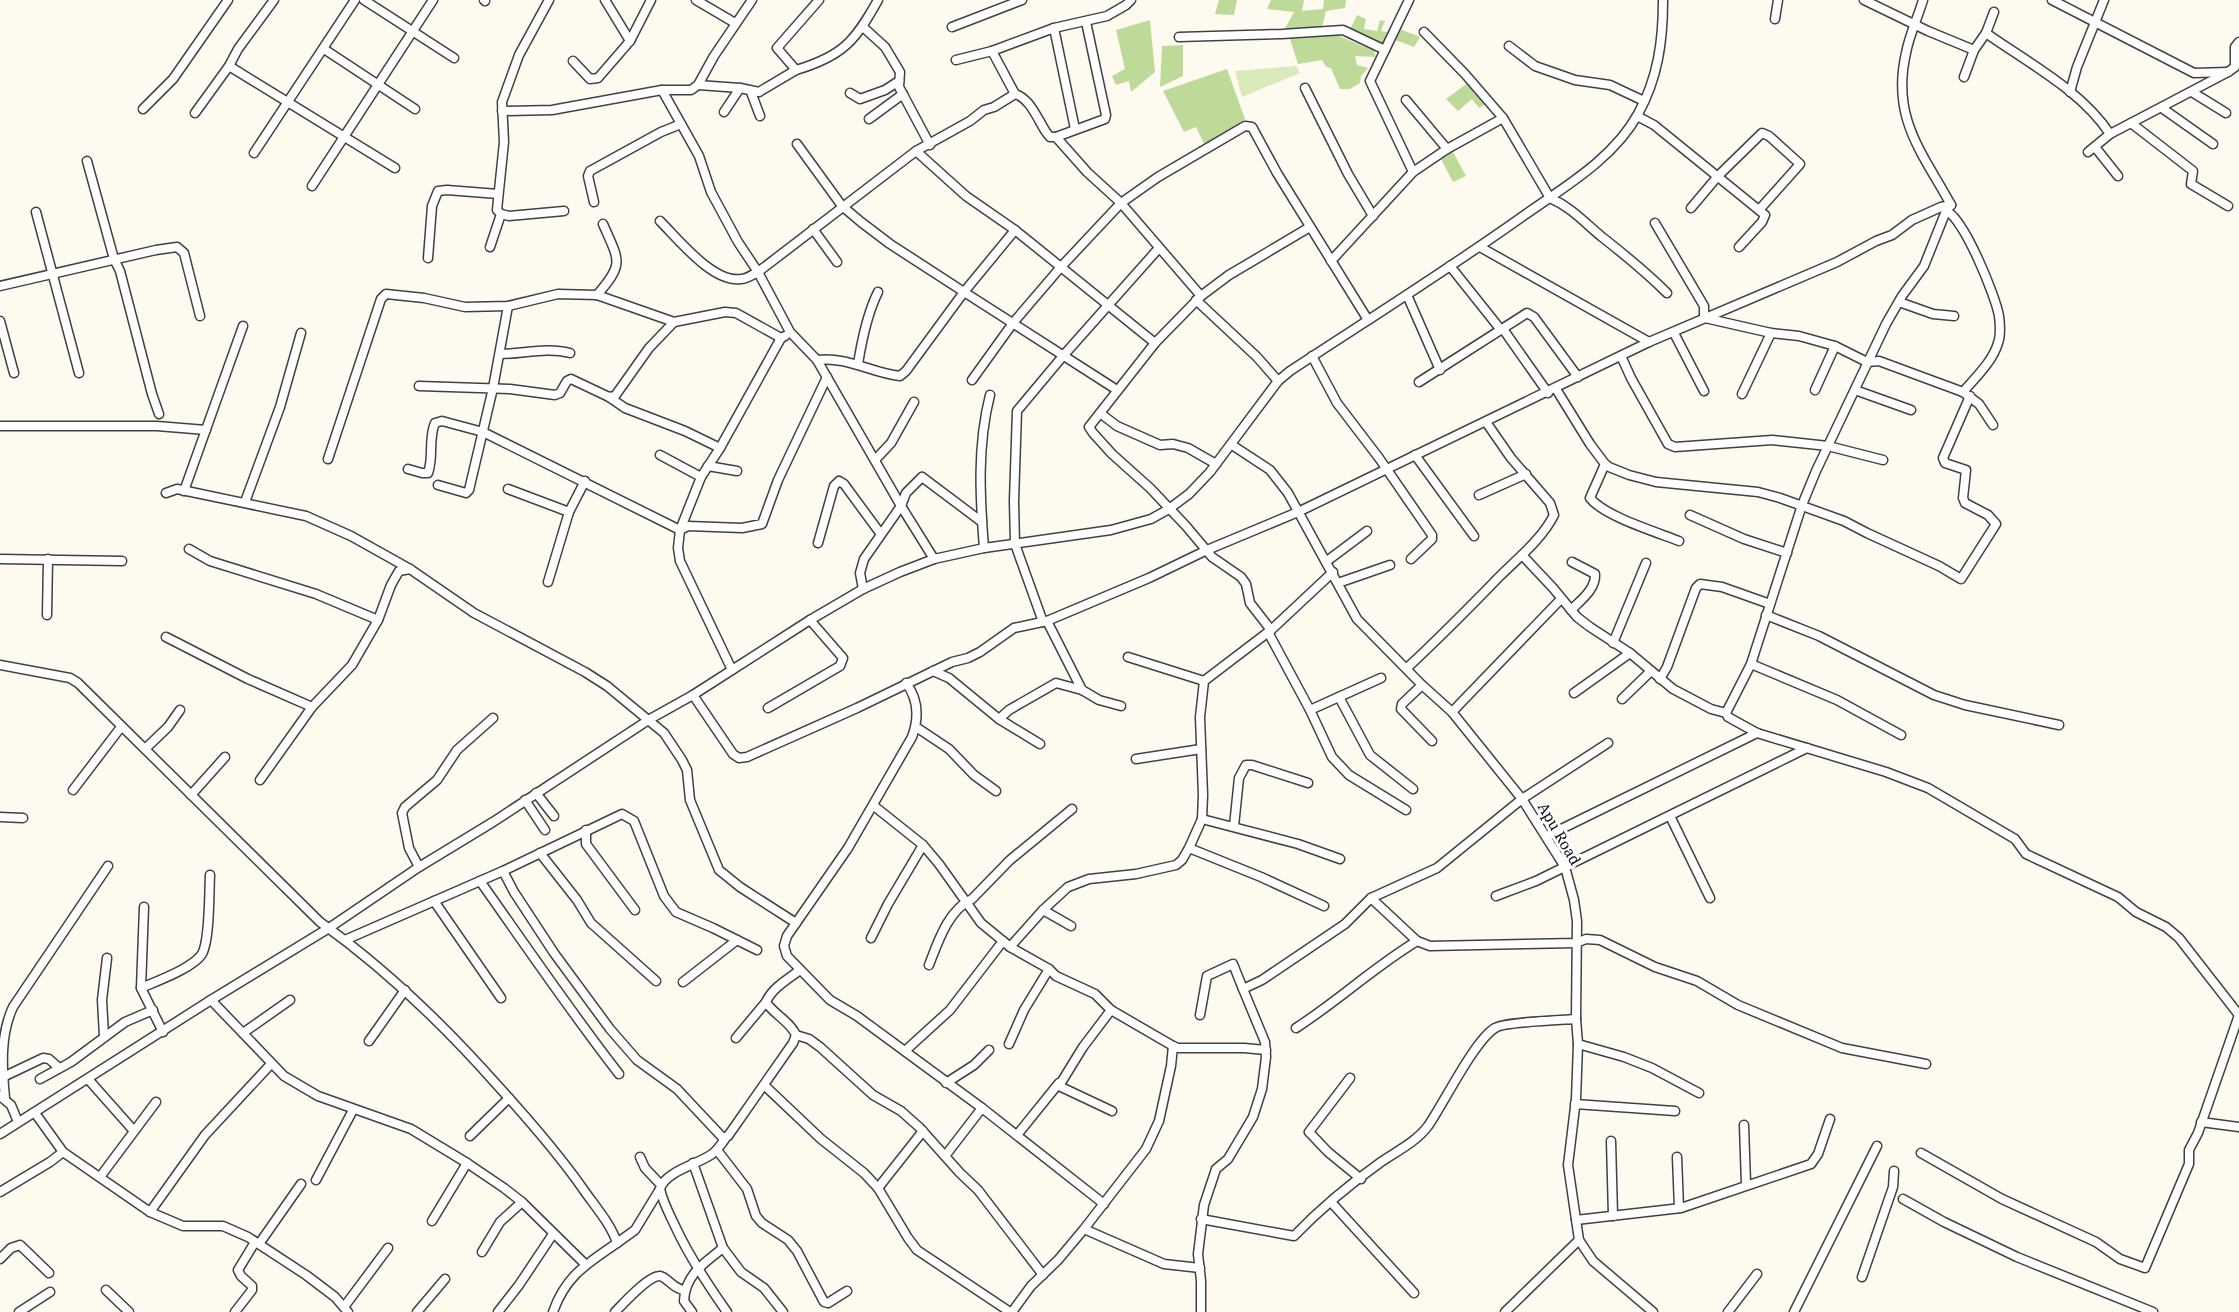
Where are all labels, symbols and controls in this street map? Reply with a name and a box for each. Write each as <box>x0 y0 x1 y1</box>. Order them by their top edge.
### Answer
street label: Apu Road <box>1534 798 1586 869</box>

